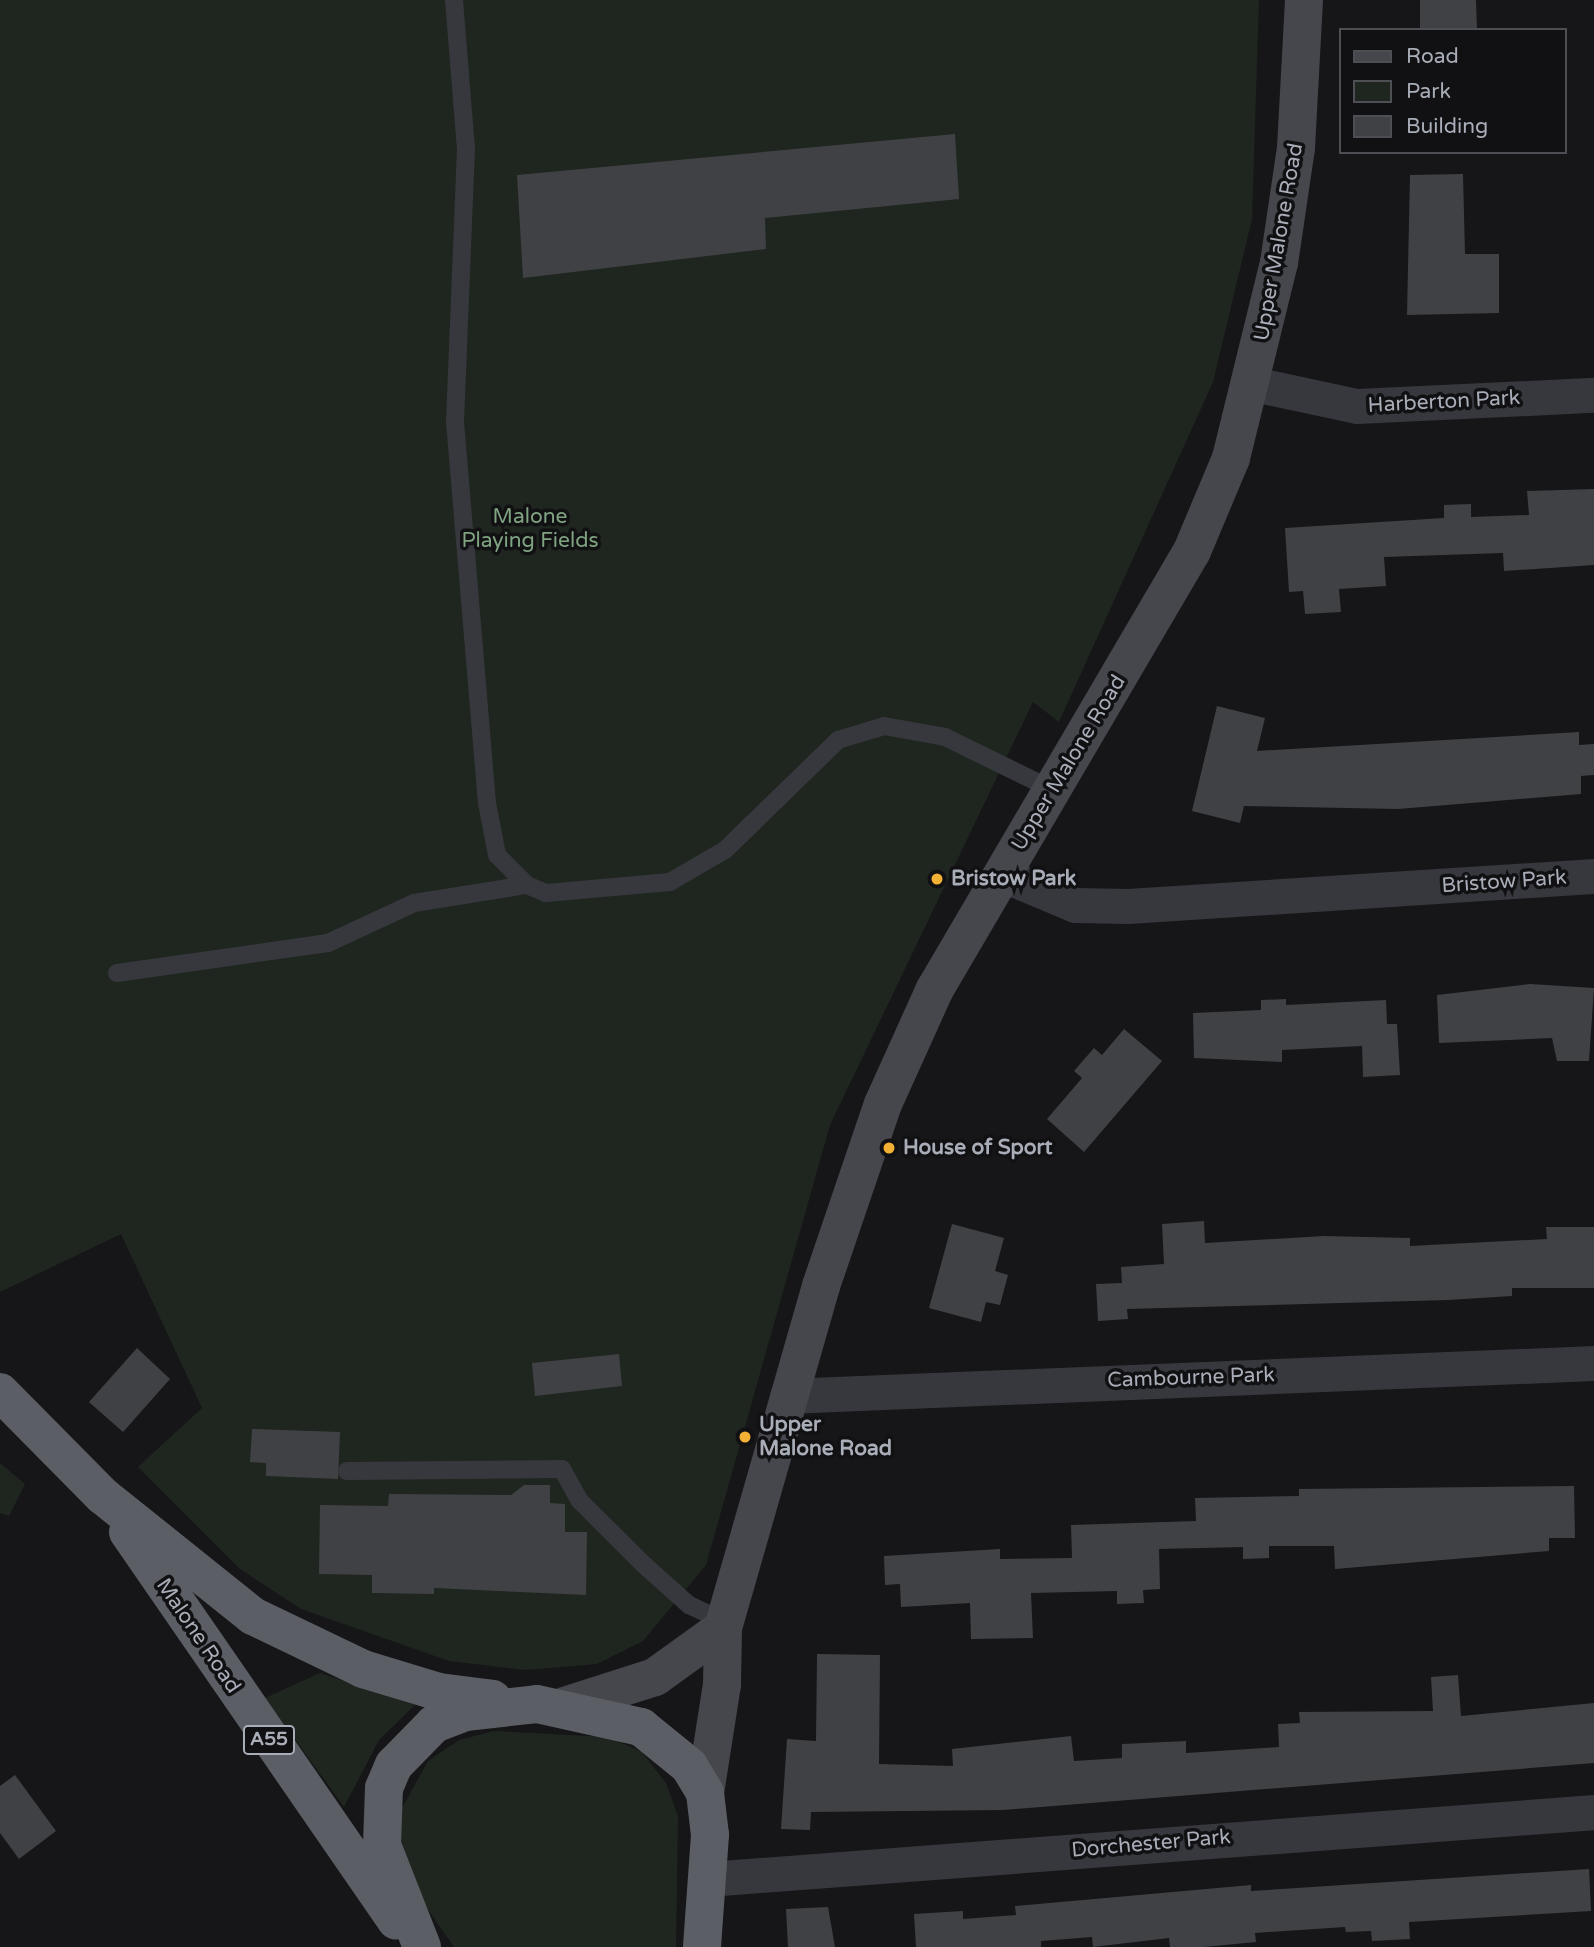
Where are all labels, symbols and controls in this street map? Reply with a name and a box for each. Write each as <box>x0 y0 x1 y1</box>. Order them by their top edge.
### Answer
legend <box>1338 28 1566 154</box>
text: Road <box>1406 44 1459 69</box>
text: Park <box>1406 79 1451 104</box>
text: Building <box>1406 114 1488 139</box>
street label: Upper Malone Road <box>1249 141 1309 343</box>
street label: Harberton Park <box>1367 385 1521 419</box>
park label: Malone Playing Fields <box>461 504 599 554</box>
street label: Upper Malone Road <box>1007 671 1131 855</box>
street label: Bristow Park <box>1441 865 1567 899</box>
place label: Bristow Park <box>951 866 1076 892</box>
marker: Bristow Park <box>929 871 945 887</box>
place label: House of Sport <box>903 1135 1053 1161</box>
marker: House of Sport <box>881 1140 897 1156</box>
street label: Cambourne Park <box>1107 1362 1275 1394</box>
place label: Upper Malone Road <box>759 1412 892 1462</box>
marker: Upper Malone Road <box>737 1429 753 1445</box>
street label: Malone Road <box>150 1574 246 1698</box>
road number: A55 <box>243 1724 295 1756</box>
street label: Dorchester Park <box>1070 1824 1232 1864</box>

